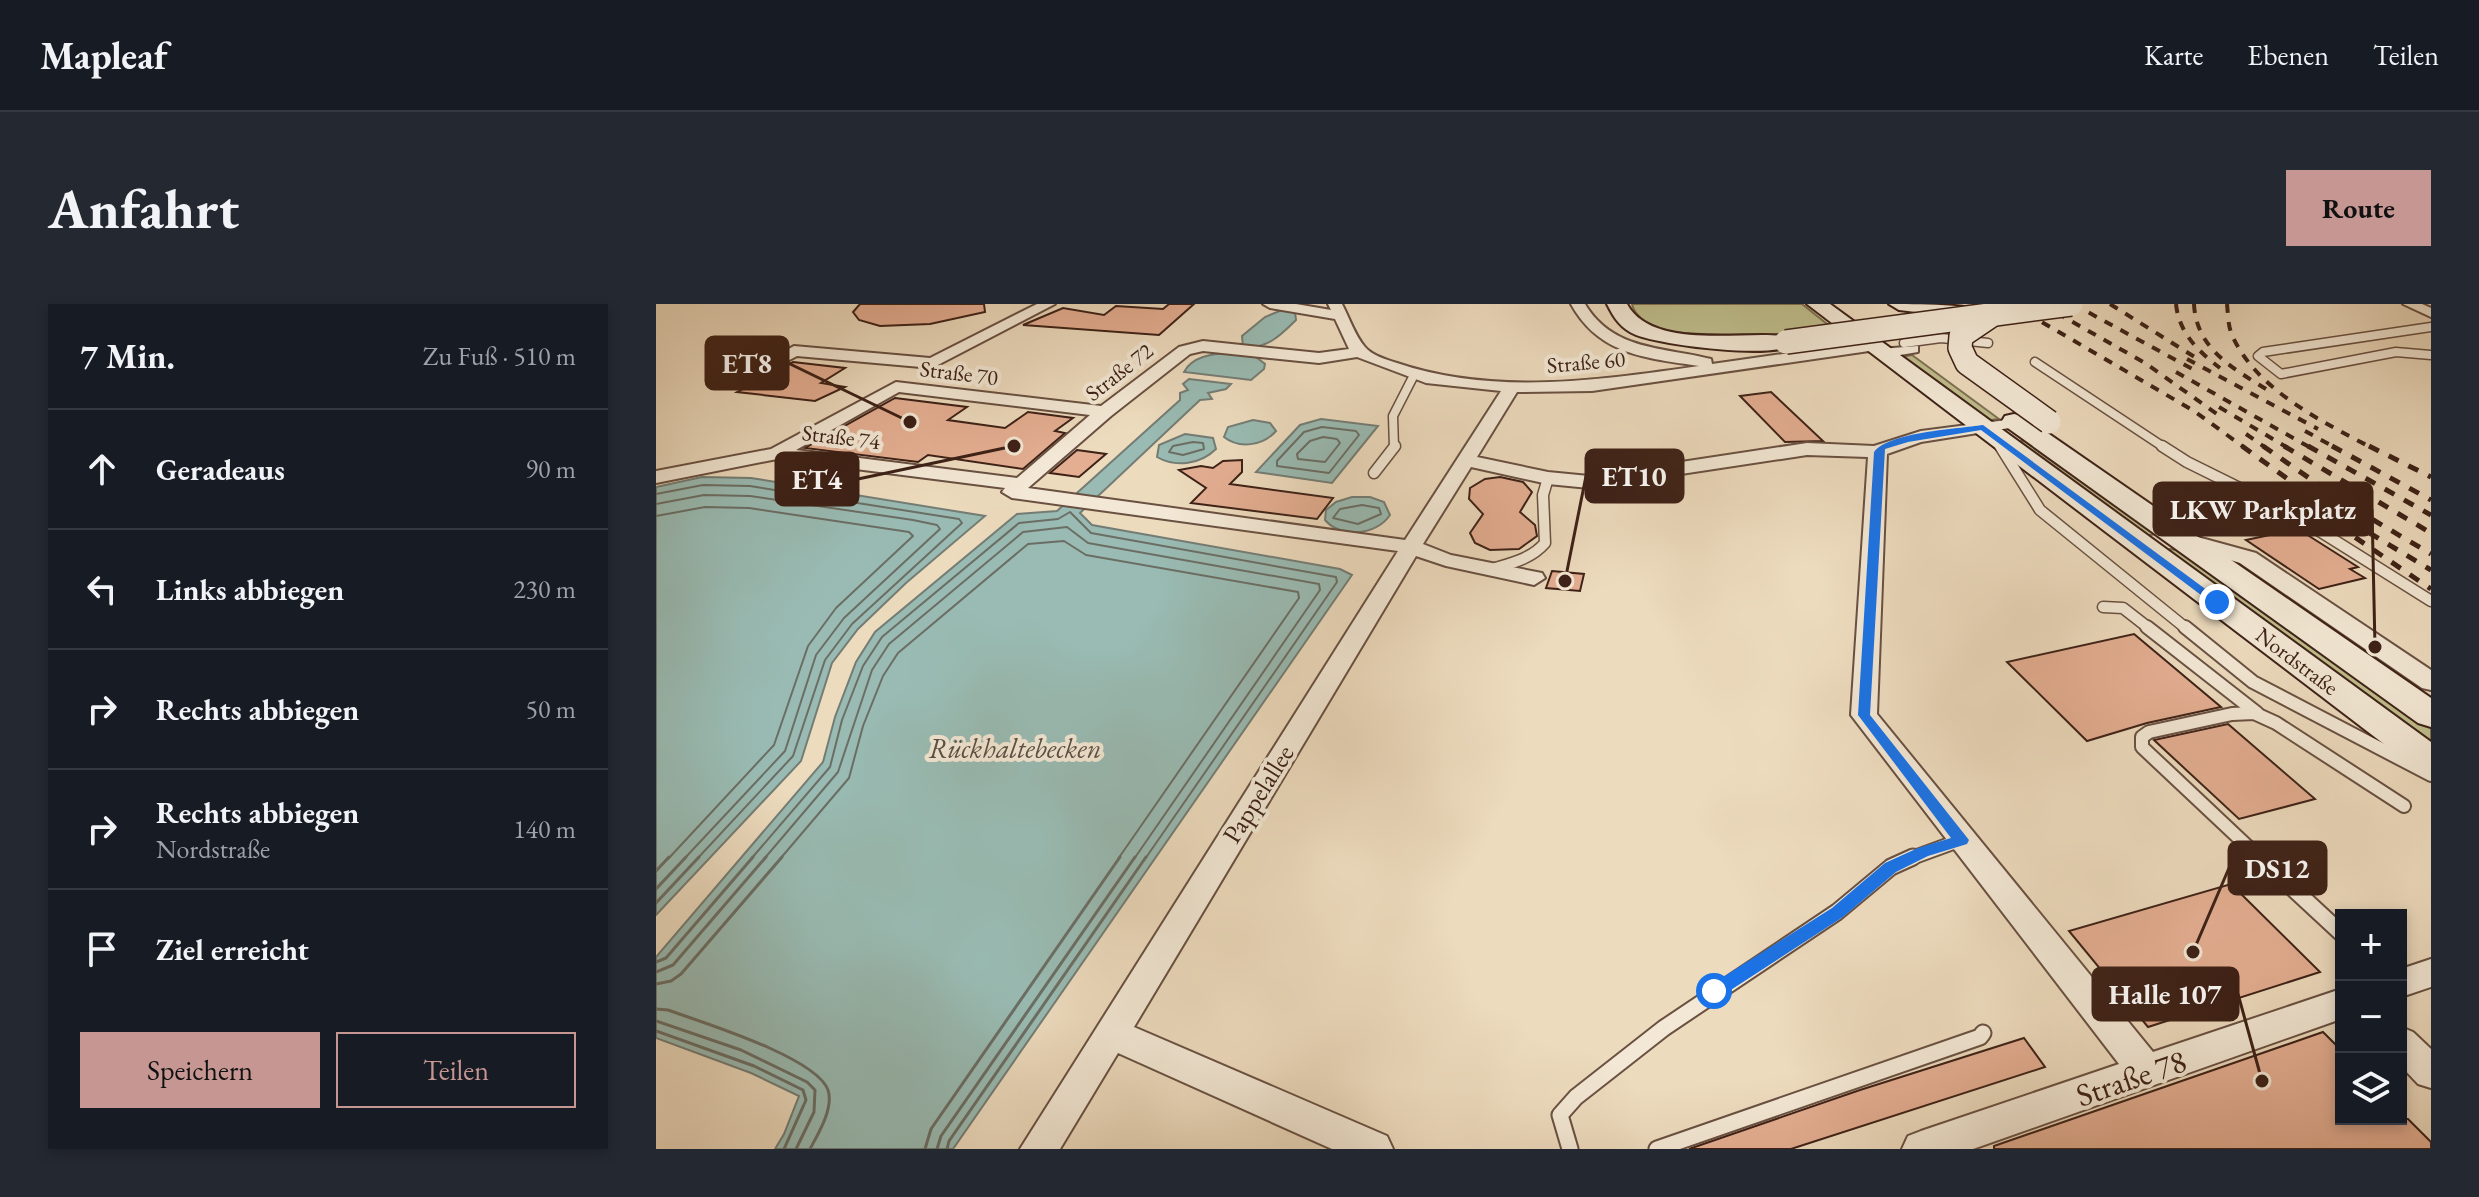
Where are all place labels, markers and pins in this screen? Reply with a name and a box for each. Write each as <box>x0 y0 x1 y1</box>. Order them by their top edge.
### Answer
callout: ET8 <box>706 337 788 389</box>
callout: ET10 <box>1586 450 1683 502</box>
callout: ET4 <box>776 453 858 505</box>
callout: LKW Parkplatz <box>2154 483 2372 535</box>
callout: DS12 <box>2229 842 2326 894</box>
callout: Halle 107 <box>2093 968 2238 1020</box>

